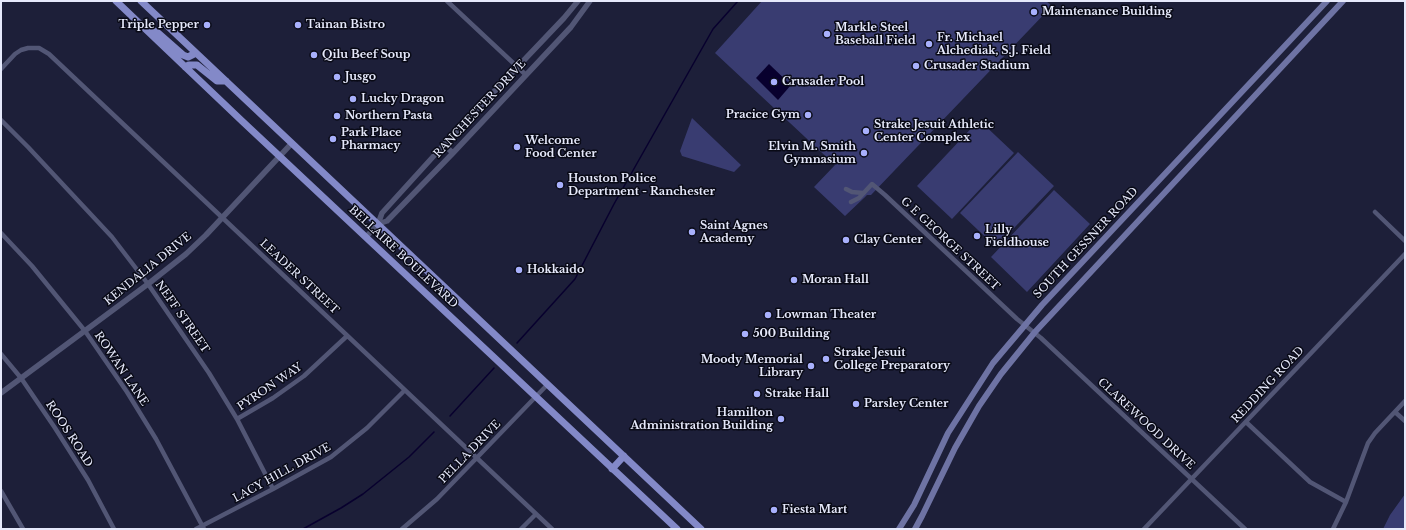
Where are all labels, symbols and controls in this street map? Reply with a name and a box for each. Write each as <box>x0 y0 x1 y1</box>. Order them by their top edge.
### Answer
place label: Maintenance Building <box>1042 5 1172 19</box>
marker: Maintenance Building <box>1029 7 1039 17</box>
place label: Triple Pepper <box>119 18 199 32</box>
place label: Tainan Bistro <box>306 18 385 32</box>
marker: Triple Pepper <box>202 20 212 30</box>
marker: Tainan Bistro <box>293 20 303 30</box>
place label: Markle Steel Baseball Field <box>835 21 916 47</box>
marker: Markle Steel Baseball Field <box>822 29 832 39</box>
place label: Fr. Michael Alchediak, S.J. Field <box>937 31 1051 57</box>
marker: Fr. Michael Alchediak, S.J. Field <box>924 39 934 49</box>
place label: Qilu Beef Soup <box>322 48 410 62</box>
marker: Qilu Beef Soup <box>309 50 319 60</box>
street label: RANCHESTER DRIVE <box>431 57 529 161</box>
place label: Crusader Stadium <box>924 59 1030 73</box>
marker: Crusader Stadium <box>911 61 921 71</box>
place label: Jusgo <box>345 70 376 84</box>
marker: Jusgo <box>332 72 342 82</box>
place label: Crusader Pool <box>782 75 864 89</box>
marker: Crusader Pool <box>769 77 779 87</box>
place label: Lucky Dragon <box>361 92 444 106</box>
marker: Lucky Dragon <box>348 94 358 104</box>
place label: Pracice Gym <box>726 108 800 122</box>
place label: Northern Pasta <box>345 109 432 123</box>
marker: Pracice Gym <box>803 110 813 120</box>
marker: Northern Pasta <box>332 111 342 121</box>
place label: Strake Jesuit Athletic Center Complex <box>874 118 994 144</box>
place label: Park Place Pharmacy <box>341 126 402 152</box>
marker: Strake Jesuit Athletic Center Complex <box>861 126 871 136</box>
marker: Park Place Pharmacy <box>328 134 338 144</box>
place label: Welcome Food Center <box>525 134 597 160</box>
place label: Elvin M. Smith Gymnasium <box>768 140 856 166</box>
marker: Welcome Food Center <box>512 142 522 152</box>
marker: Elvin M. Smith Gymnasium <box>859 148 869 158</box>
place label: Houston Police Department - Ranchester <box>568 172 715 198</box>
marker: Houston Police Department - Ranchester <box>555 180 565 190</box>
street label: SOUTH GESSNER ROAD <box>1031 185 1141 301</box>
street label: G E GEORGE STREET <box>898 195 1002 293</box>
street label: BELLAIRE BOULEVARD <box>346 203 460 311</box>
place label: Saint Agnes Academy <box>700 219 768 245</box>
place label: Lilly Fieldhouse <box>985 223 1049 249</box>
marker: Saint Agnes Academy <box>687 227 697 237</box>
street label: KENDALIA DRIVE <box>102 230 194 308</box>
marker: Lilly Fieldhouse <box>972 231 982 241</box>
place label: Clay Center <box>854 233 923 247</box>
marker: Clay Center <box>841 235 851 245</box>
street label: LEADER STREET <box>257 237 341 317</box>
place label: Hokkaido <box>527 263 584 277</box>
marker: Hokkaido <box>514 265 524 275</box>
place label: Moran Hall <box>802 273 869 287</box>
marker: Moran Hall <box>789 275 799 285</box>
street label: NEFF STREET <box>152 278 212 356</box>
place label: Lowman Theater <box>776 308 876 322</box>
marker: Lowman Theater <box>763 310 773 320</box>
place label: 500 Building <box>753 327 830 341</box>
street label: ROWAN LANE <box>91 329 151 409</box>
marker: 500 Building <box>740 329 750 339</box>
street label: REDDING ROAD <box>1229 344 1307 426</box>
place label: Strake Jesuit College Preparatory <box>834 346 950 372</box>
place label: Moody Memorial Library <box>701 353 803 379</box>
marker: Strake Jesuit College Preparatory <box>821 354 831 364</box>
street label: PYRON WAY <box>235 360 305 414</box>
marker: Moody Memorial Library <box>806 361 816 371</box>
street label: CLAREWOOD DRIVE <box>1095 376 1197 472</box>
place label: Strake Hall <box>765 387 829 401</box>
marker: Strake Hall <box>752 389 762 399</box>
place label: Parsley Center <box>864 397 949 411</box>
street label: ROOS ROAD <box>43 398 95 470</box>
marker: Parsley Center <box>851 399 861 409</box>
place label: Hamilton Administration Building <box>630 406 773 432</box>
marker: Hamilton Administration Building <box>776 414 786 424</box>
street label: PELLA DRIVE <box>437 418 503 486</box>
street label: LACY HILL DRIVE <box>231 441 333 505</box>
place label: Fiesta Mart <box>782 503 847 517</box>
marker: Fiesta Mart <box>769 505 779 515</box>

